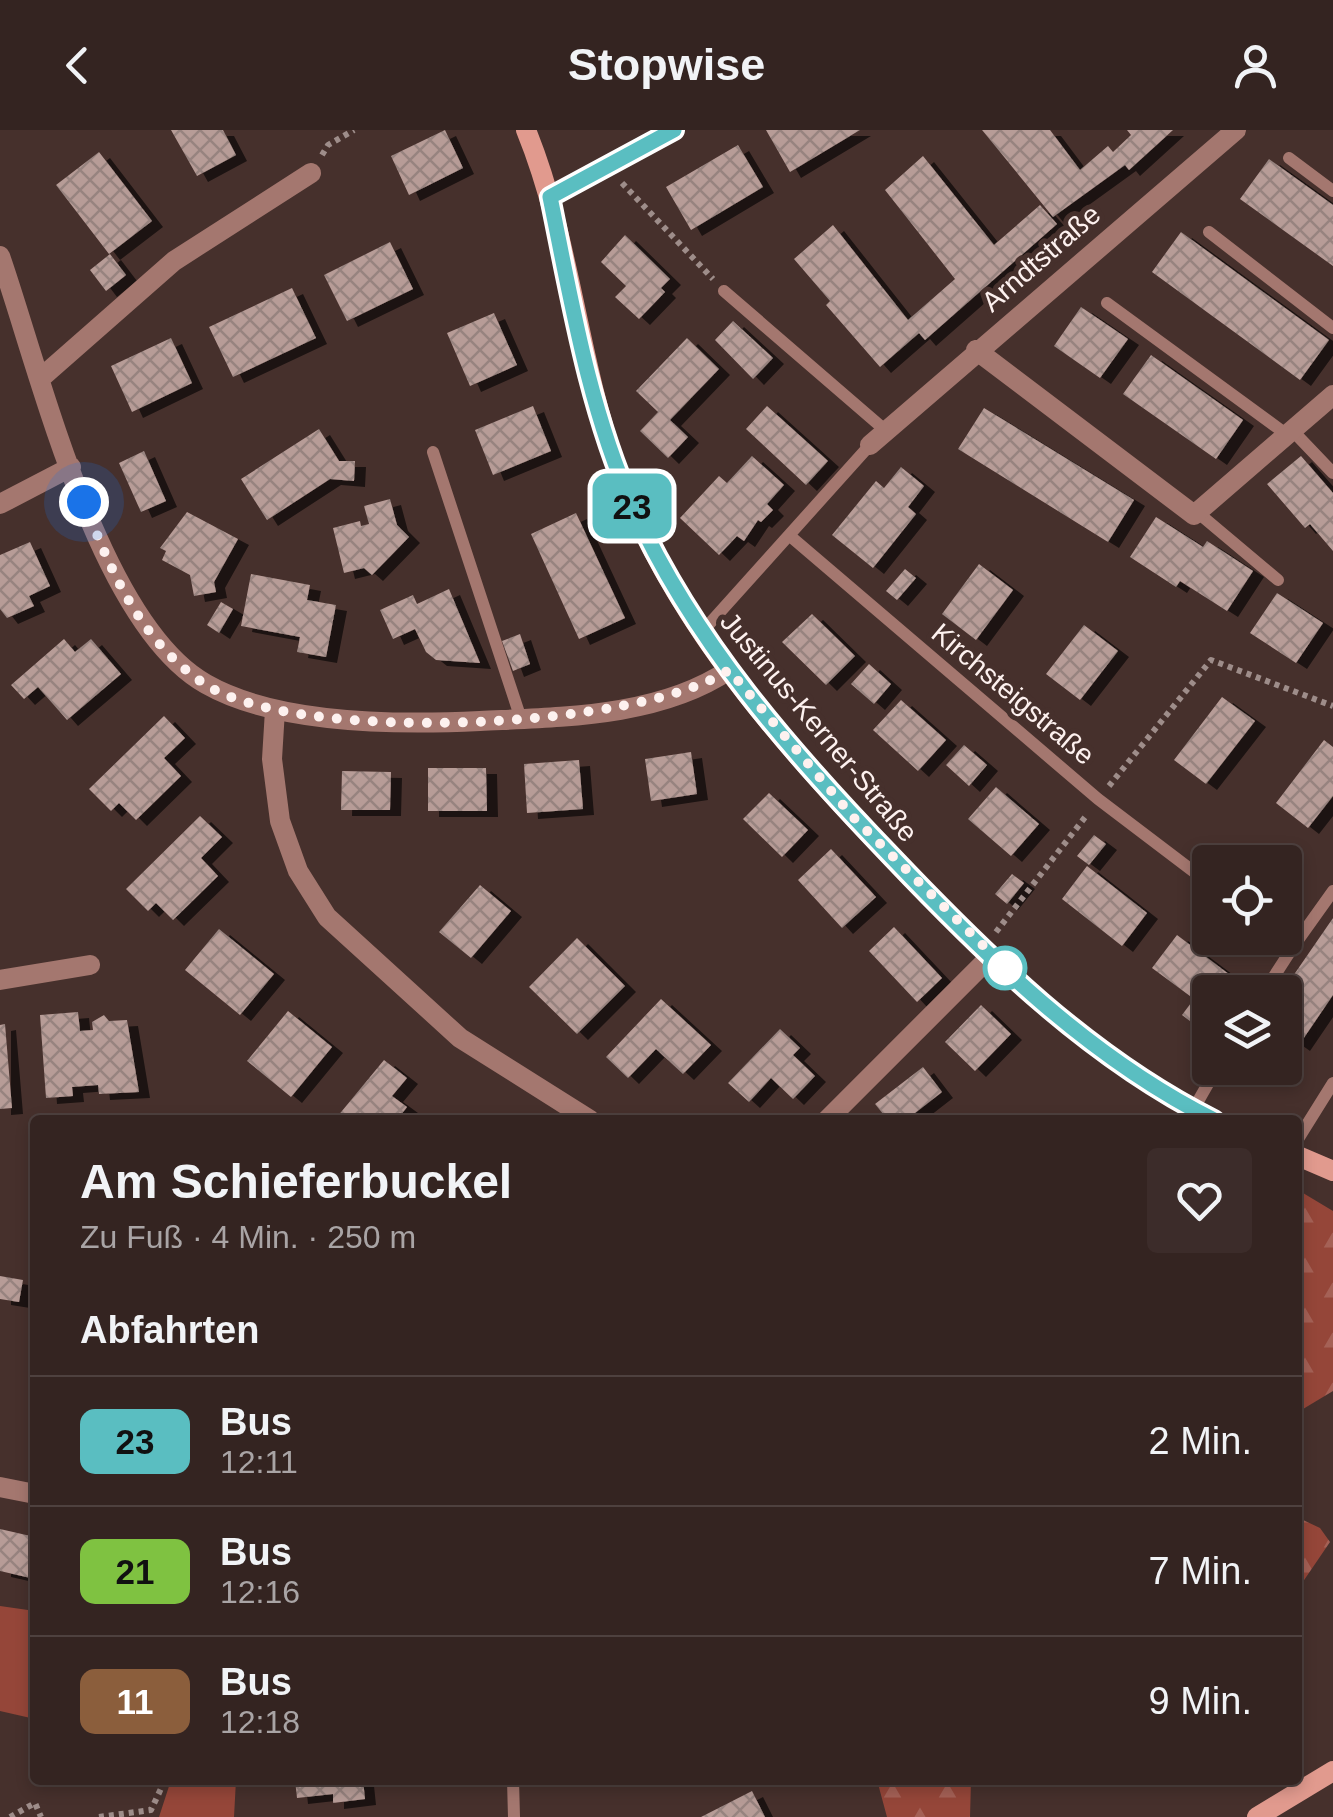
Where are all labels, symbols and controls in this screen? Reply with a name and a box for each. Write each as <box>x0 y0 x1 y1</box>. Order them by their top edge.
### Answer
icon: back <box>50 38 105 93</box>
icon: person <box>1228 38 1283 93</box>
text: Stopwise <box>568 39 765 90</box>
street label: Arndtstraße <box>976 198 1106 318</box>
line badge: 23 <box>587 474 677 538</box>
your location <box>59 477 109 527</box>
text: 23 <box>613 487 651 526</box>
street label: Justinus-Kerner-Straße <box>714 606 924 848</box>
street label: Kirchsteigstraße <box>926 617 1100 771</box>
map controls <box>1192 845 1302 1085</box>
button: locate <box>1192 845 1302 955</box>
unlabelled marker <box>984 947 1026 989</box>
button: layers <box>1192 975 1302 1085</box>
button: heart <box>1147 1148 1252 1253</box>
text: Am Schieferbuckel <box>80 1155 512 1208</box>
text: Zu Fuß · 4 Min. · 250 m <box>80 1219 416 1255</box>
text: Abfahrten <box>80 1309 259 1351</box>
text: Bus <box>220 1401 292 1443</box>
text: 2 Min. <box>1149 1420 1252 1462</box>
text: 23 <box>116 1422 154 1461</box>
text: 12:11 <box>220 1444 298 1480</box>
text: Bus <box>220 1531 292 1573</box>
text: 7 Min. <box>1149 1550 1252 1592</box>
text: 21 <box>116 1552 154 1591</box>
text: 12:16 <box>220 1574 300 1610</box>
text: Bus <box>220 1661 292 1703</box>
text: 9 Min. <box>1149 1680 1252 1722</box>
text: 11 <box>117 1682 154 1721</box>
text: 12:18 <box>220 1704 300 1740</box>

